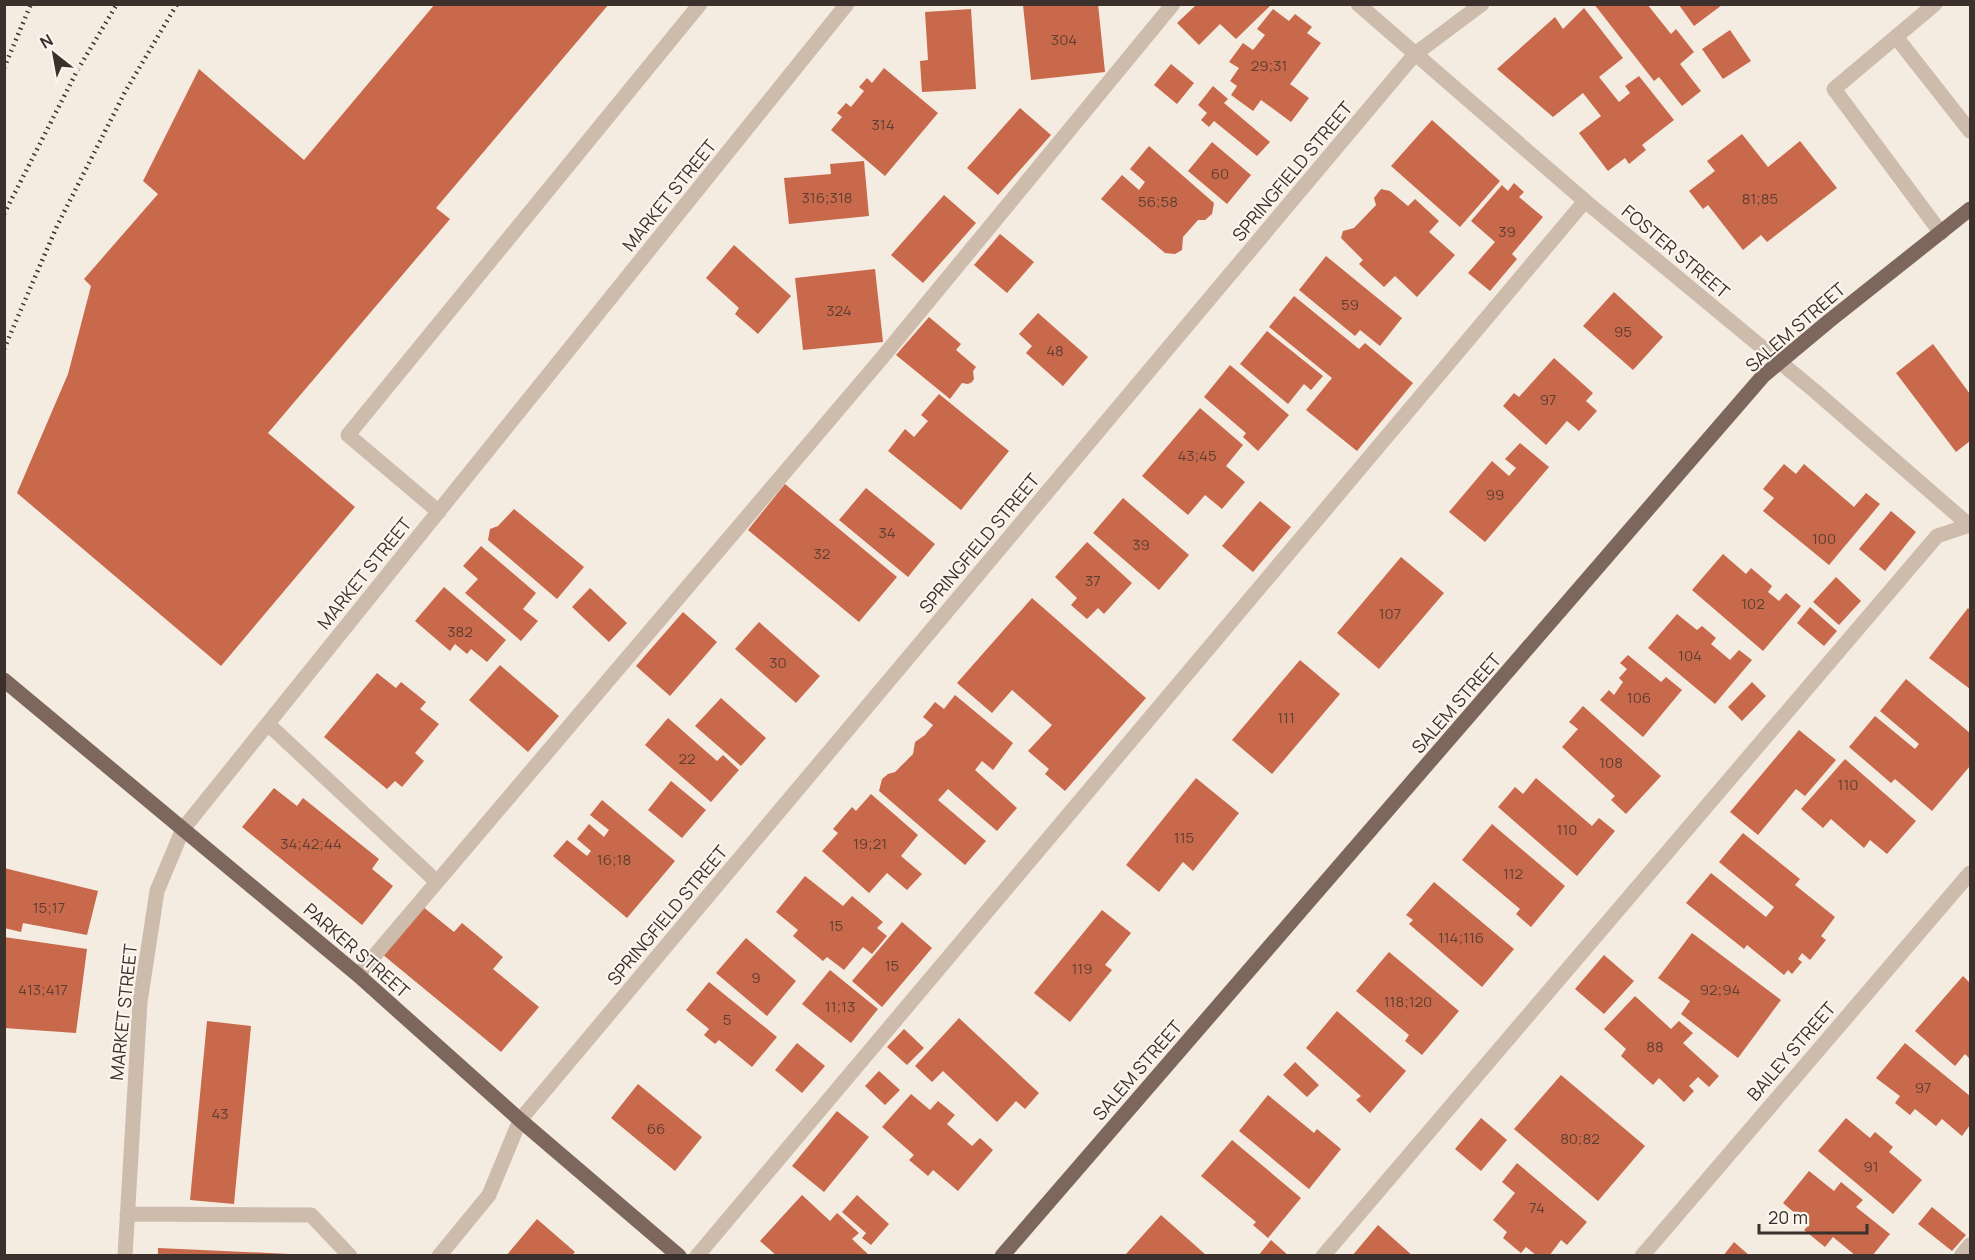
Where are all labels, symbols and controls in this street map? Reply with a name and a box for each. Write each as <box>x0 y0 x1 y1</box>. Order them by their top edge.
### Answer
north arrow <box>24 24 84 84</box>
text: N <box>36 29 57 54</box>
house number: 304 <box>1051 29 1077 50</box>
house number: 29;31 <box>1251 55 1287 76</box>
street label: SPRINGFIELD STREET <box>1226 96 1358 246</box>
house number: 314 <box>872 114 895 135</box>
street label: MARKET STREET <box>617 134 722 256</box>
house number: 60 <box>1211 163 1229 184</box>
house number: 316;318 <box>802 187 852 208</box>
house number: 81;85 <box>1742 188 1778 209</box>
house number: 56;58 <box>1138 191 1178 212</box>
street label: FOSTER STREET <box>1617 199 1735 303</box>
house number: 39 <box>1498 221 1516 242</box>
street label: SALEM STREET <box>1740 277 1850 377</box>
house number: 59 <box>1341 294 1359 315</box>
house number: 324 <box>826 300 852 321</box>
house number: 95 <box>1614 321 1632 342</box>
house number: 48 <box>1046 340 1064 361</box>
house number: 97 <box>1540 389 1556 410</box>
house number: 43;45 <box>1177 445 1217 466</box>
street label: SPRINGFIELD STREET <box>913 468 1045 618</box>
house number: 99 <box>1486 484 1504 505</box>
street label: MARKET STREET <box>312 512 417 634</box>
house number: 34 <box>878 522 896 543</box>
house number: 100 <box>1812 528 1836 549</box>
house number: 39 <box>1132 534 1150 555</box>
house number: 32 <box>814 543 830 564</box>
house number: 37 <box>1085 570 1101 591</box>
house number: 102 <box>1741 593 1765 614</box>
house number: 107 <box>1379 603 1401 624</box>
house number: 382 <box>447 621 473 642</box>
house number: 104 <box>1678 645 1702 666</box>
street label: SALEM STREET <box>1406 648 1506 758</box>
house number: 30 <box>769 652 787 673</box>
house number: 106 <box>1627 687 1651 708</box>
house number: 111 <box>1277 707 1295 728</box>
house number: 22 <box>678 748 696 769</box>
house number: 108 <box>1599 752 1623 773</box>
house number: 110 <box>1838 774 1858 795</box>
house number: 110 <box>1557 819 1577 840</box>
house number: 115 <box>1174 827 1194 848</box>
house number: 34;42;44 <box>280 833 342 854</box>
house number: 19;21 <box>853 833 887 854</box>
street label: SPRINGFIELD STREET <box>601 840 733 990</box>
house number: 16;18 <box>597 849 631 870</box>
house number: 112 <box>1503 863 1523 884</box>
house number: 15;17 <box>33 897 65 918</box>
street label: PARKER STREET <box>299 897 415 1003</box>
house number: 15 <box>829 915 843 936</box>
house number: 114;116 <box>1438 927 1484 948</box>
street label: MARKET STREET <box>104 942 142 1081</box>
house number: 15 <box>885 955 899 976</box>
house number: 119 <box>1071 958 1093 979</box>
house number: 9 <box>751 967 761 988</box>
house number: 413;417 <box>18 979 68 1000</box>
house number: 92;94 <box>1700 979 1740 1000</box>
house number: 118;120 <box>1384 991 1432 1012</box>
house number: 11;13 <box>825 996 855 1017</box>
street label: BAILEY STREET <box>1741 996 1841 1105</box>
house number: 5 <box>723 1009 731 1030</box>
street label: SALEM STREET <box>1087 1015 1187 1125</box>
house number: 88 <box>1646 1036 1664 1057</box>
house number: 97 <box>1915 1077 1931 1098</box>
house number: 43 <box>211 1103 229 1124</box>
house number: 66 <box>647 1118 665 1139</box>
house number: 80;82 <box>1560 1128 1600 1149</box>
house number: 91 <box>1863 1156 1879 1177</box>
house number: 74 <box>1529 1197 1545 1218</box>
scale bar <box>1759 1197 1867 1235</box>
text: 20 m <box>1768 1205 1808 1229</box>

